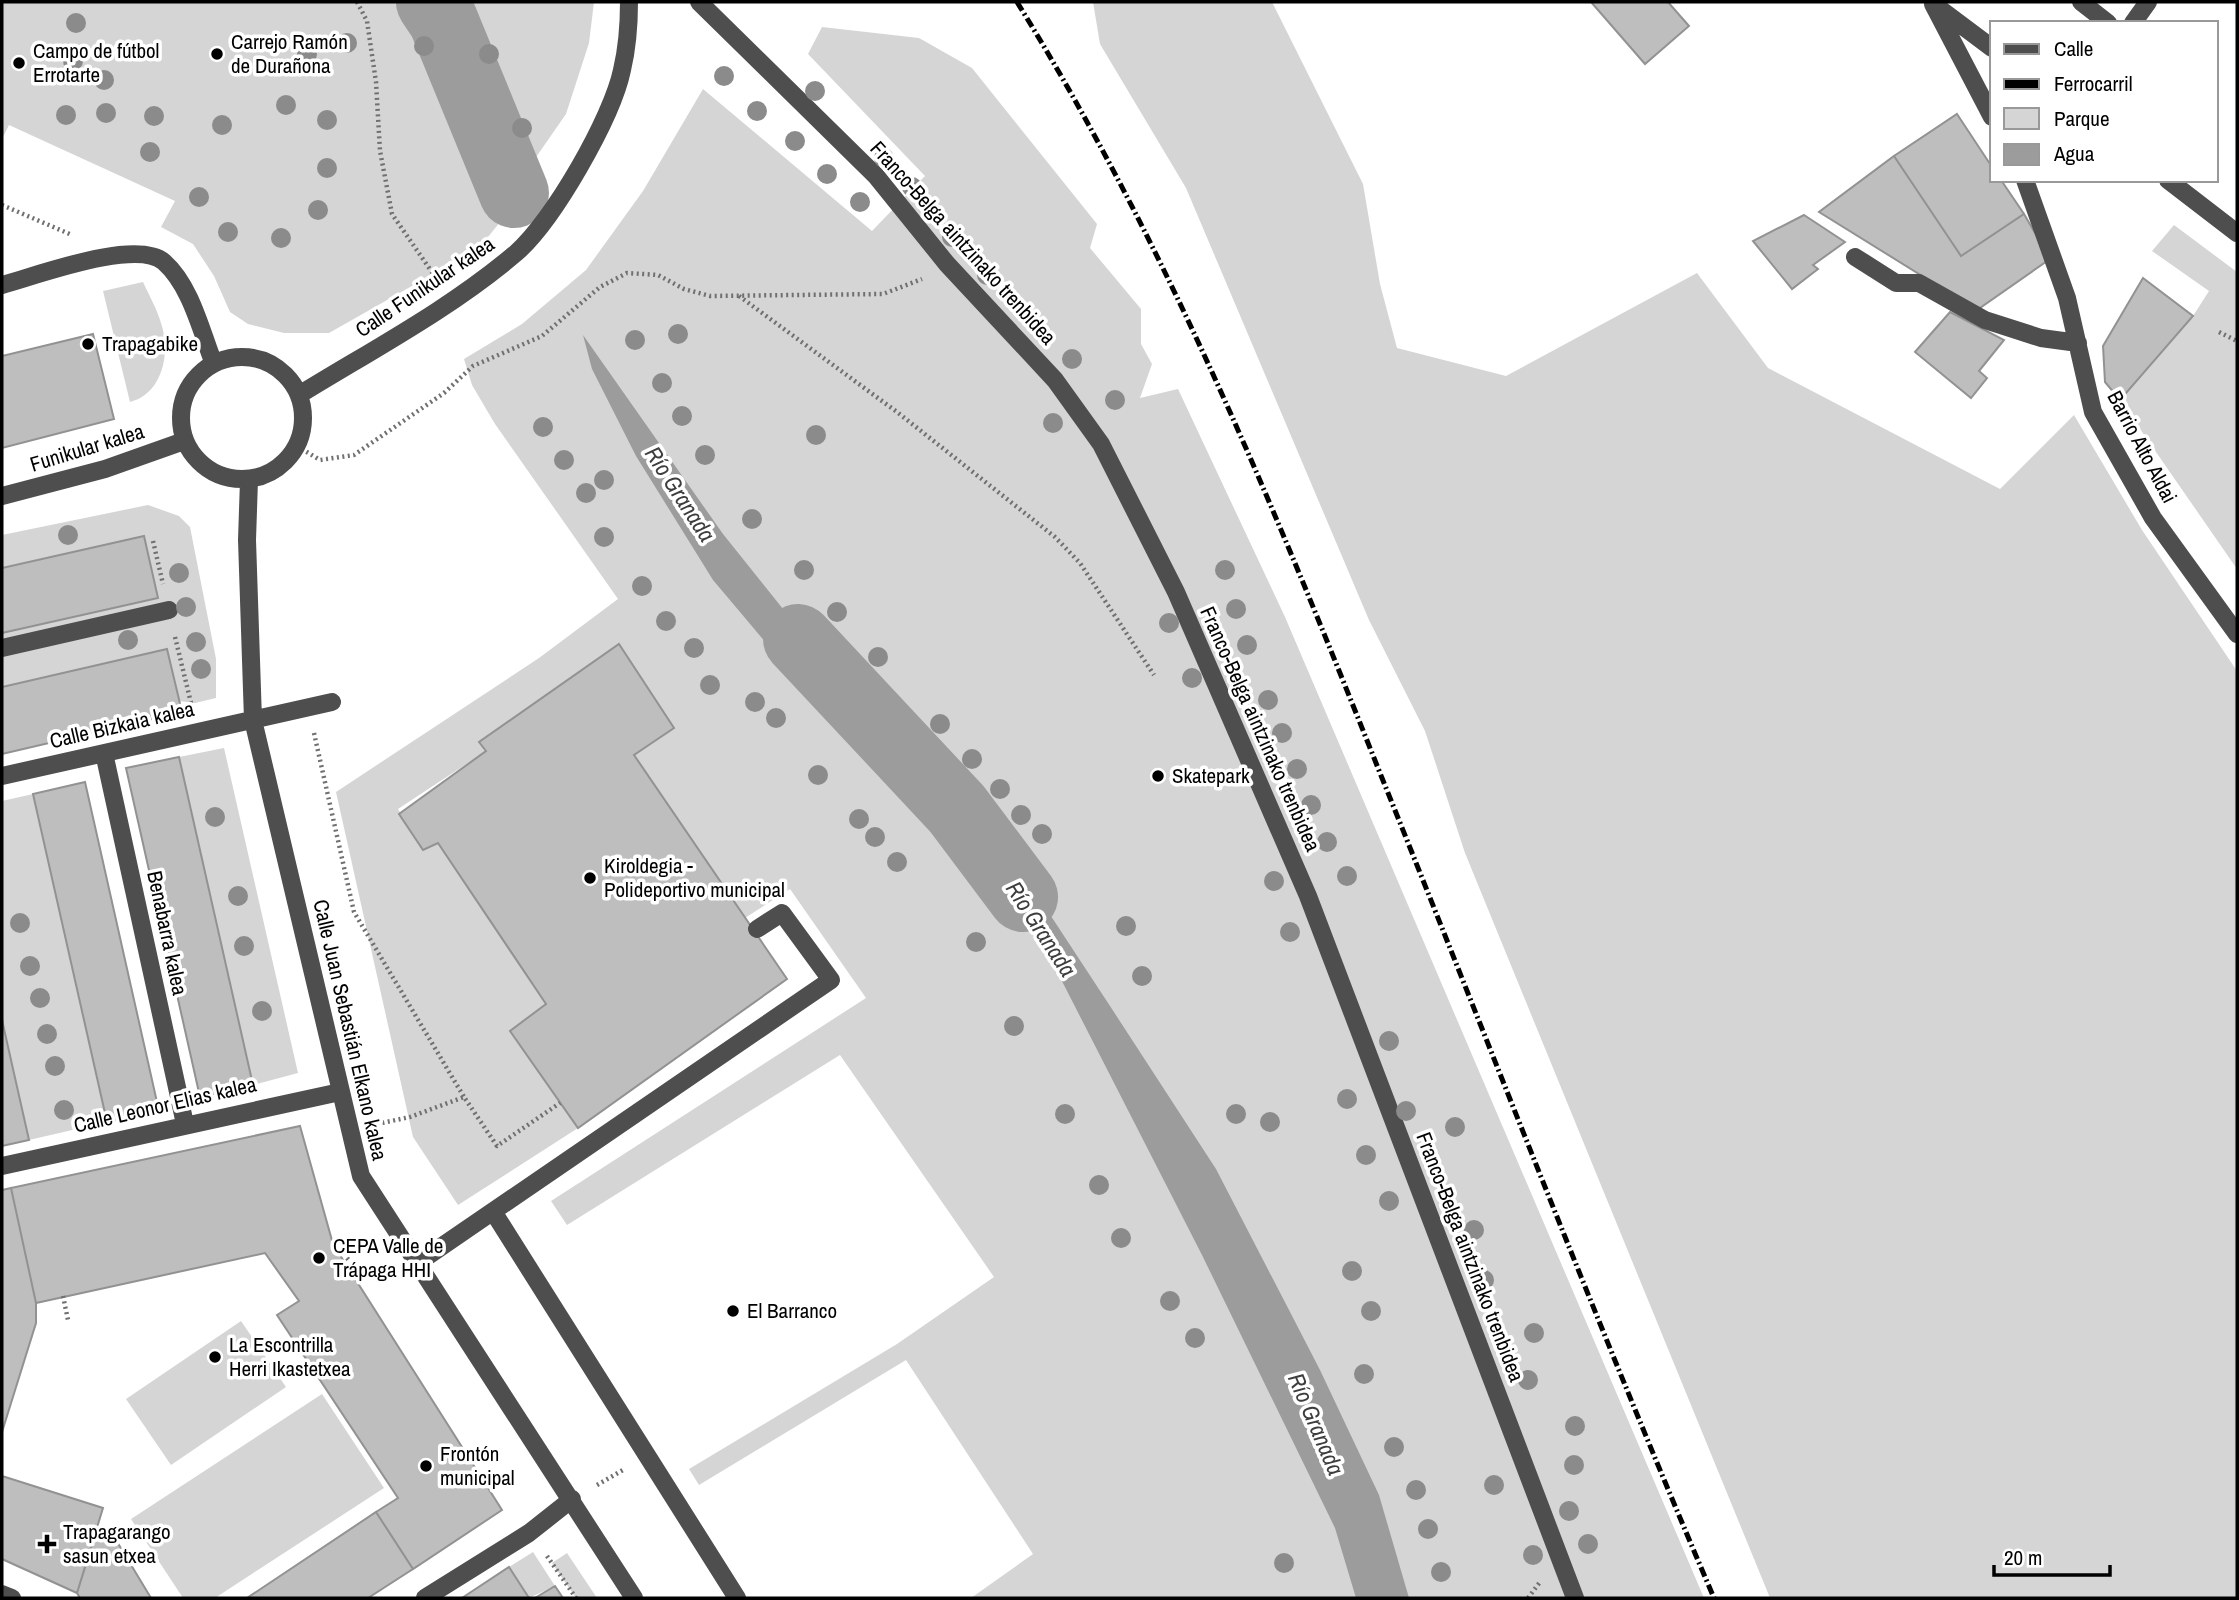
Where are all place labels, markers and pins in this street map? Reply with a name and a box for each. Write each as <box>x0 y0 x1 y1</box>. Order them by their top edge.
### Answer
place label: Carrejo Ramón de Durañona <box>231 27 348 80</box>
place label: Campo de fútbol Errotarte <box>33 36 159 89</box>
marker: Carrejo Ramón de Durañona <box>209 46 225 62</box>
marker: Campo de fútbol Errotarte <box>11 55 27 71</box>
place label: Trapagabike <box>102 329 198 358</box>
marker: Trapagabike <box>80 336 96 352</box>
place label: Skatepark <box>1172 761 1250 790</box>
marker: Skatepark <box>1150 768 1166 784</box>
place label: Kiroldegia - Polideportivo municipal <box>604 851 785 904</box>
marker: Kiroldegia - Polideportivo municipal <box>582 870 598 886</box>
place label: CEPA Valle de Trápaga HHI <box>333 1231 443 1284</box>
marker: CEPA Valle de Trápaga HHI <box>311 1250 327 1266</box>
place label: El Barranco <box>747 1296 837 1325</box>
marker: El Barranco <box>725 1303 741 1319</box>
place label: La Escontrilla Herri Ikastetxea <box>229 1330 351 1383</box>
marker: La Escontrilla Herri Ikastetxea <box>207 1349 223 1365</box>
place label: Frontón municipal <box>440 1439 515 1492</box>
marker: Frontón municipal <box>418 1458 434 1474</box>
place label: Trapagarango sasun etxea <box>63 1517 171 1570</box>
marker: Trapagarango sasun etxea <box>37 1534 57 1554</box>

